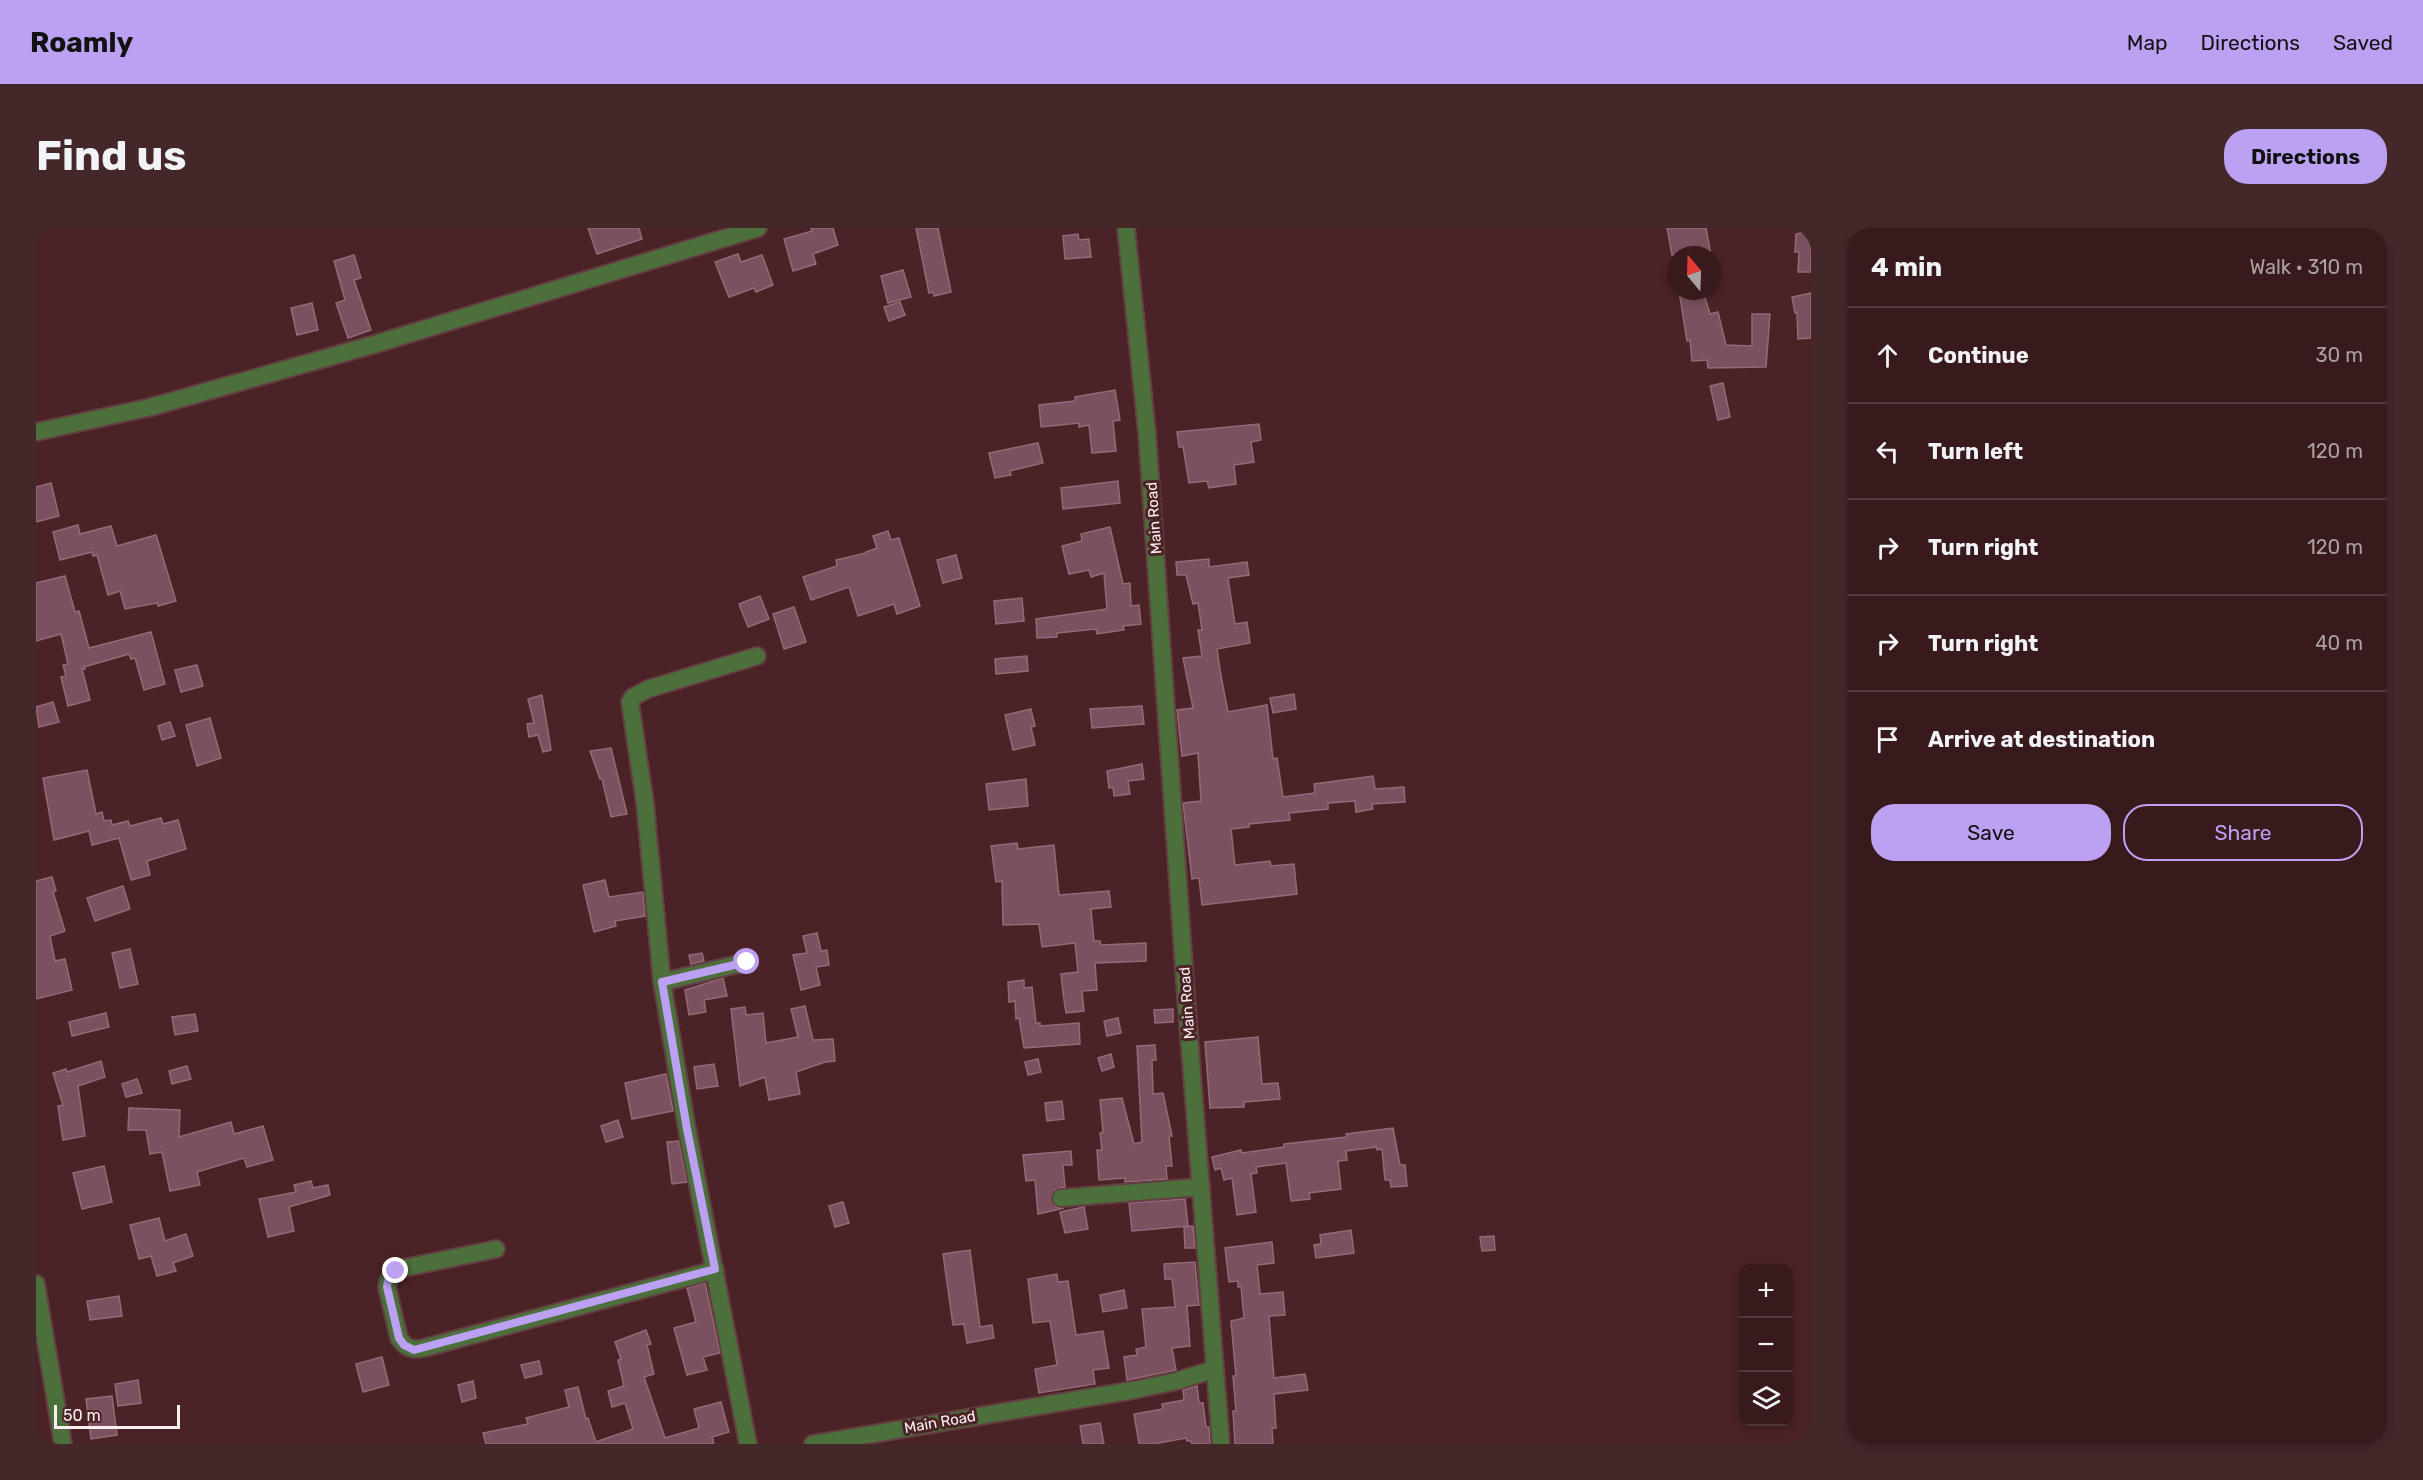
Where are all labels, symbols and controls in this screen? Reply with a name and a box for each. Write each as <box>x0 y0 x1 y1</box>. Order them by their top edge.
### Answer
text: Roamly <box>30 26 133 59</box>
text: Map <box>2127 30 2168 55</box>
text: Directions <box>2201 30 2300 55</box>
text: Saved <box>2333 30 2393 55</box>
button: Directions <box>2224 129 2387 184</box>
text: Find us <box>36 131 187 181</box>
north arrow <box>1667 246 1721 300</box>
text: 4 min <box>1871 252 1942 283</box>
text: Walk · 310 m <box>2249 255 2363 279</box>
icon: ahead <box>1871 339 1904 372</box>
text: Continue <box>1928 342 2029 369</box>
text: 30 m <box>2316 343 2363 367</box>
icon: left <box>1871 435 1904 468</box>
text: Turn left <box>1928 438 2023 465</box>
text: 120 m <box>2307 439 2363 463</box>
street label: Main Road <box>1143 481 1165 555</box>
icon: right <box>1871 531 1904 564</box>
text: Turn right <box>1928 534 2038 561</box>
text: 120 m <box>2307 535 2363 559</box>
icon: right <box>1871 627 1904 660</box>
text: Turn right <box>1928 630 2038 657</box>
text: 40 m <box>2315 631 2363 655</box>
icon: arrive <box>1871 723 1904 756</box>
text: Arrive at destination <box>1928 726 2155 753</box>
button: Save <box>1871 804 2111 861</box>
button: Share <box>2123 804 2363 861</box>
route start <box>733 948 759 974</box>
street label: Main Road <box>1176 966 1198 1040</box>
route end <box>382 1257 408 1283</box>
map controls <box>1739 1264 1793 1426</box>
button: + <box>1739 1264 1793 1318</box>
button: − <box>1739 1318 1793 1372</box>
button: layers <box>1739 1372 1793 1426</box>
scale bar <box>54 1402 180 1430</box>
text: 50 m <box>63 1406 101 1425</box>
street label: Main Road <box>903 1407 977 1437</box>

